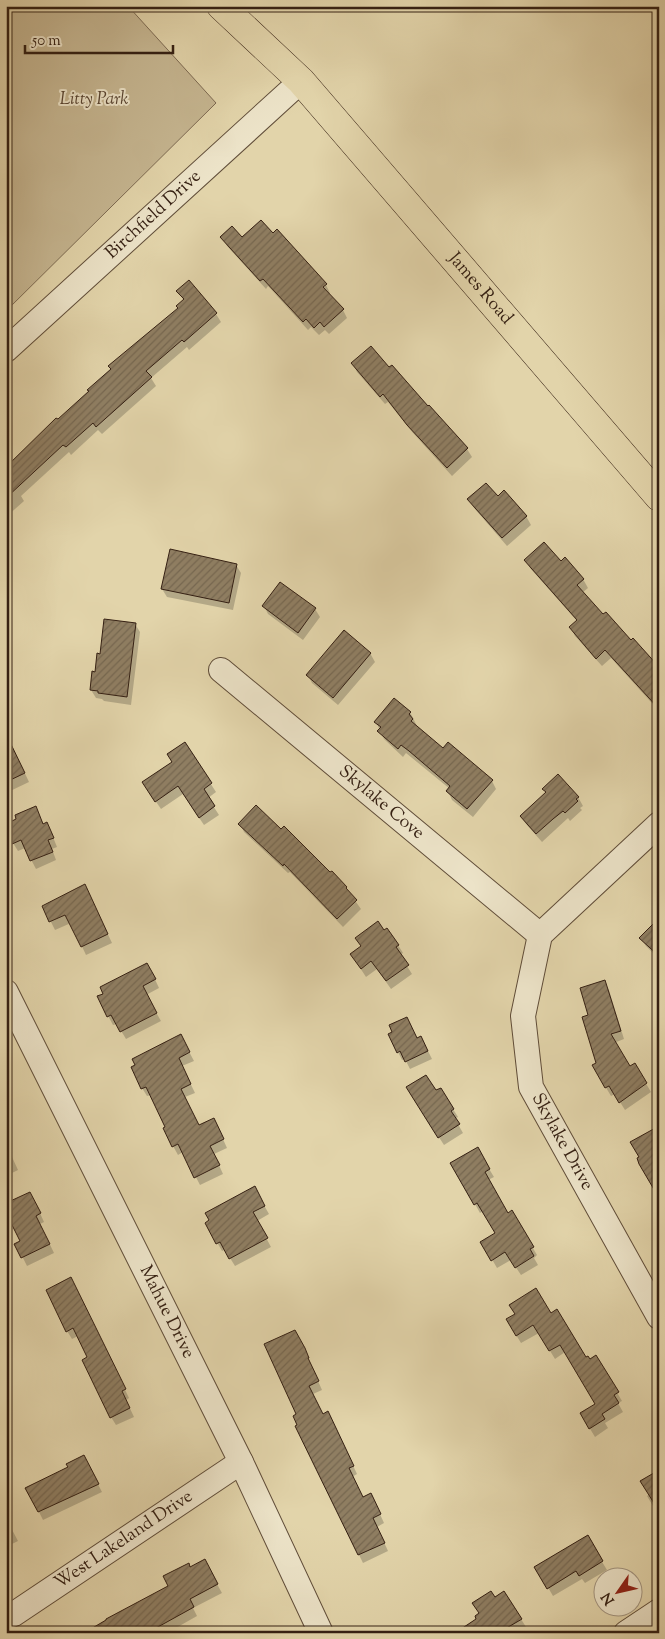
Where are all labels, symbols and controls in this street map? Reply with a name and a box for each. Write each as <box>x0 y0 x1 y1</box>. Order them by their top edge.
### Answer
scale bar <box>25 22 172 54</box>
text: 50 m <box>31 31 61 52</box>
park label: Litty Park <box>60 87 128 113</box>
street label: Birchfield Drive <box>100 165 208 266</box>
street label: James Road <box>441 246 519 331</box>
street label: Skylake Cove <box>332 759 430 846</box>
street label: Skylake Drive <box>524 1089 599 1195</box>
street label: Mahue Drive <box>132 1261 200 1363</box>
street label: West Lakeland Drive <box>50 1484 199 1596</box>
north arrow <box>592 1566 642 1616</box>
text: N <box>597 1588 620 1608</box>

